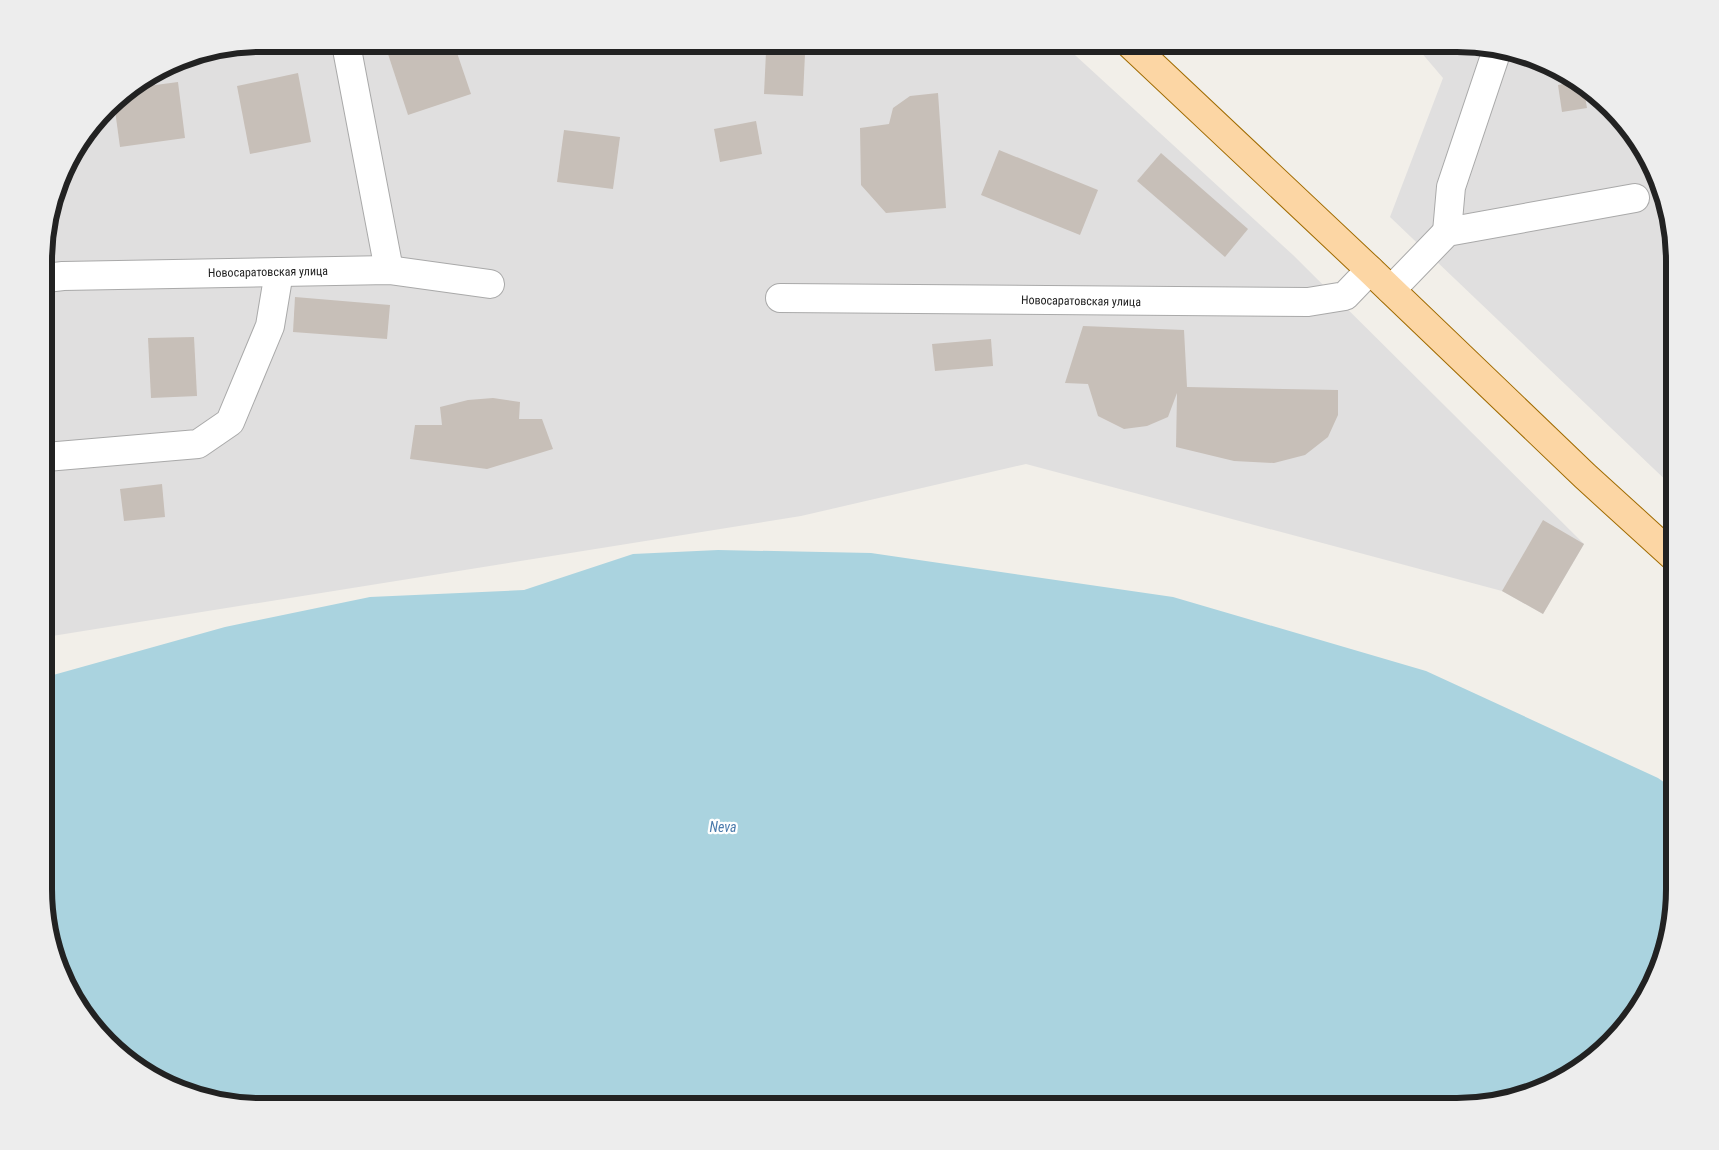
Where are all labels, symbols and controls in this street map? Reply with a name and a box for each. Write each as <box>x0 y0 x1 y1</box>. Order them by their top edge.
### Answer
street label: Новосаратовская улица <box>208 264 328 280</box>
street label: Новосаратовская улица <box>1021 293 1141 309</box>
water label: Neva <box>710 819 736 835</box>

